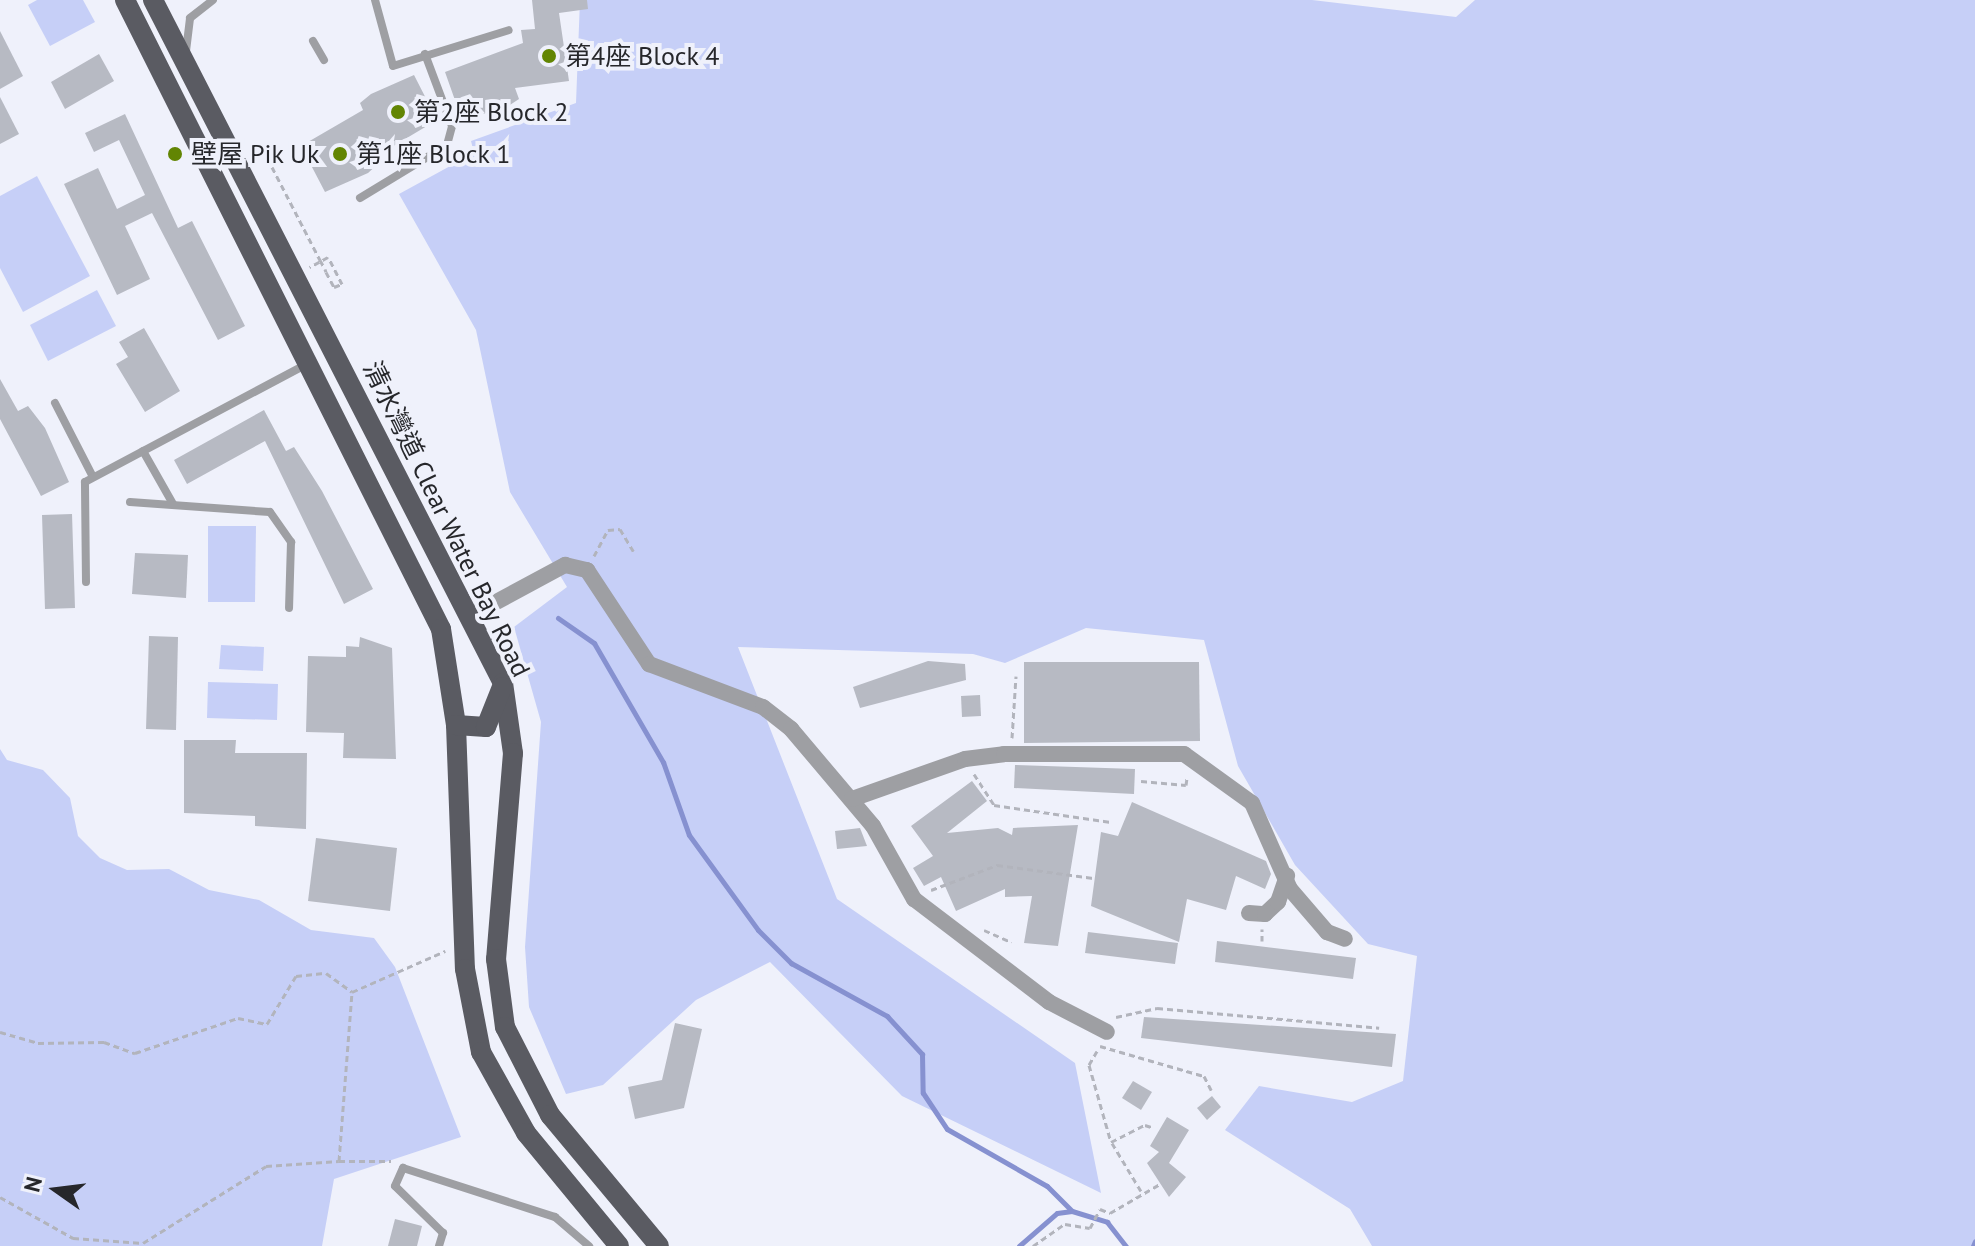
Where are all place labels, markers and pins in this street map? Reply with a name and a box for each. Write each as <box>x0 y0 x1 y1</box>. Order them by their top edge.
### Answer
place label: 第4座 Block 4 <box>565 40 720 72</box>
marker: 第4座 Block 4 <box>540 47 558 65</box>
place label: 第2座 Block 2 <box>414 96 569 128</box>
marker: 第2座 Block 2 <box>389 103 407 121</box>
place label: 壁屋 Pik Uk <box>191 138 320 170</box>
place label: 第1座 Block 1 <box>356 138 511 170</box>
marker: 壁屋 Pik Uk <box>166 145 184 163</box>
marker: 第1座 Block 1 <box>331 145 349 163</box>

